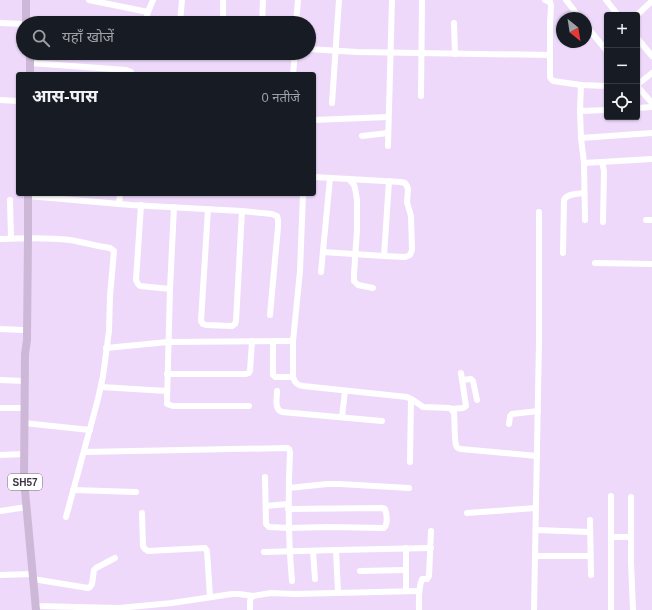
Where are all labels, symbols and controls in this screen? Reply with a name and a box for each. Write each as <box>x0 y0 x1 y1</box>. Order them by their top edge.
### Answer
north arrow <box>556 12 592 48</box>
map controls <box>604 12 640 120</box>
button: + <box>604 12 640 48</box>
search box <box>16 16 316 60</box>
icon: search <box>30 27 52 49</box>
text: यहाँ खोजें <box>62 28 114 45</box>
button: − <box>604 48 640 84</box>
button: locate <box>604 84 640 120</box>
text: आस-पास <box>32 87 98 106</box>
text: 0 नतीजे <box>262 90 300 105</box>
road number: SH57 <box>8 474 42 490</box>

